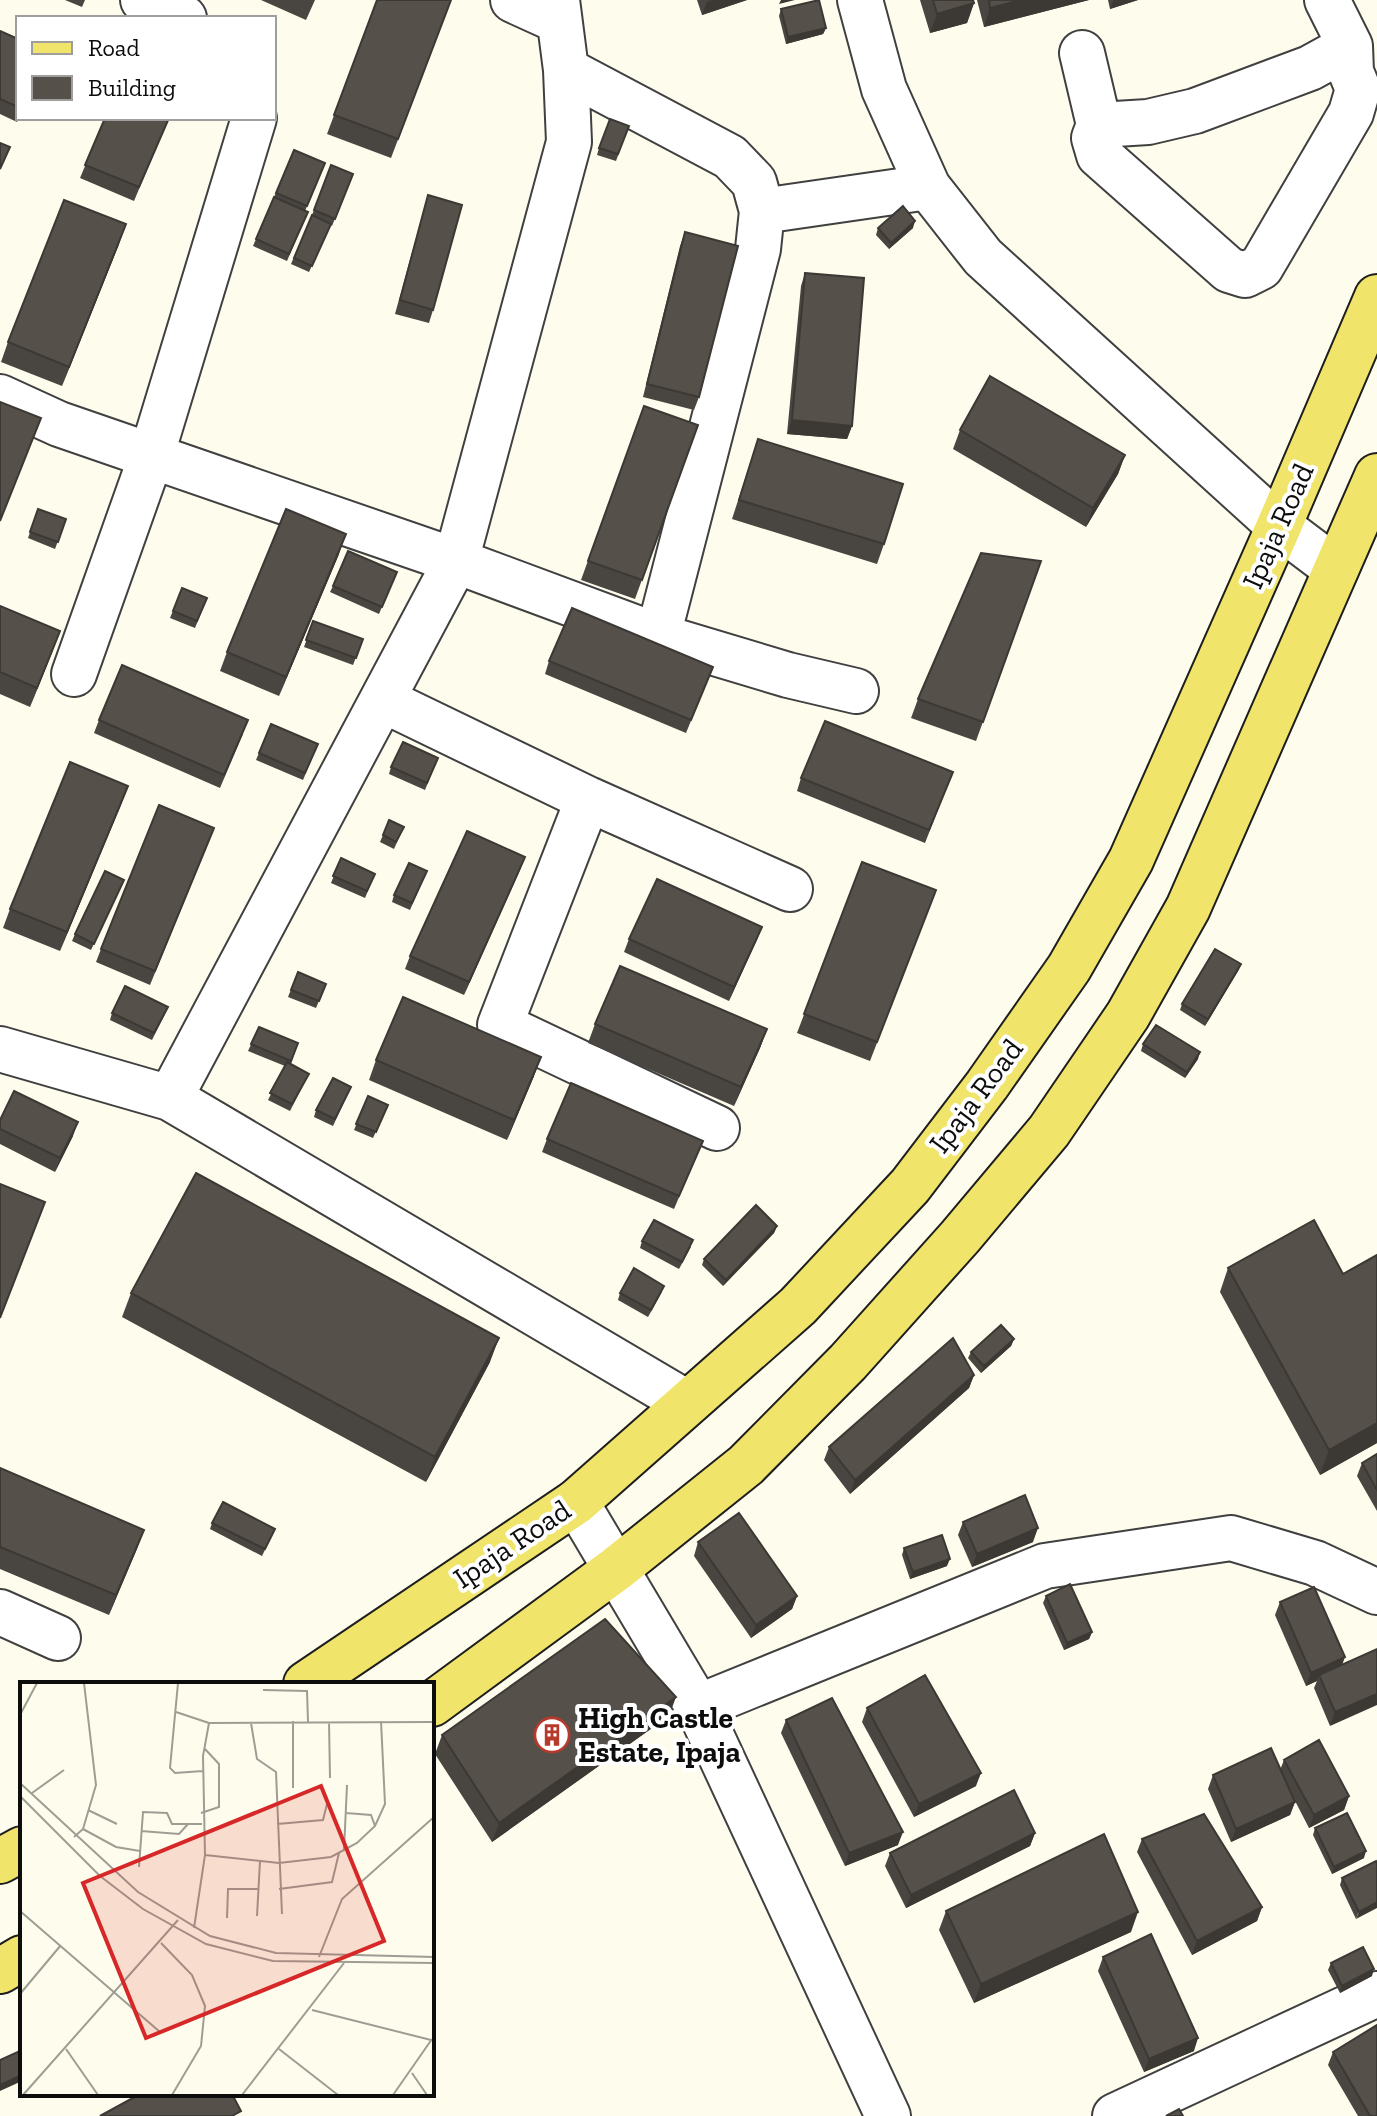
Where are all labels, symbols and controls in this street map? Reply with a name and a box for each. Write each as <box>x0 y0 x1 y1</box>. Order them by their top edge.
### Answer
legend <box>16 16 276 120</box>
text: Road <box>88 33 140 62</box>
text: Building <box>88 73 176 102</box>
street label: Ipaja Road <box>1234 457 1322 594</box>
street label: Ipaja Road <box>921 1031 1031 1160</box>
street label: Ipaja Road <box>447 1491 578 1596</box>
inset map <box>20 1682 434 2096</box>
place label: High Castle Estate, Ipaja <box>578 1700 741 1770</box>
building icon: High Castle Estate, Ipaja <box>533 1716 571 1754</box>

